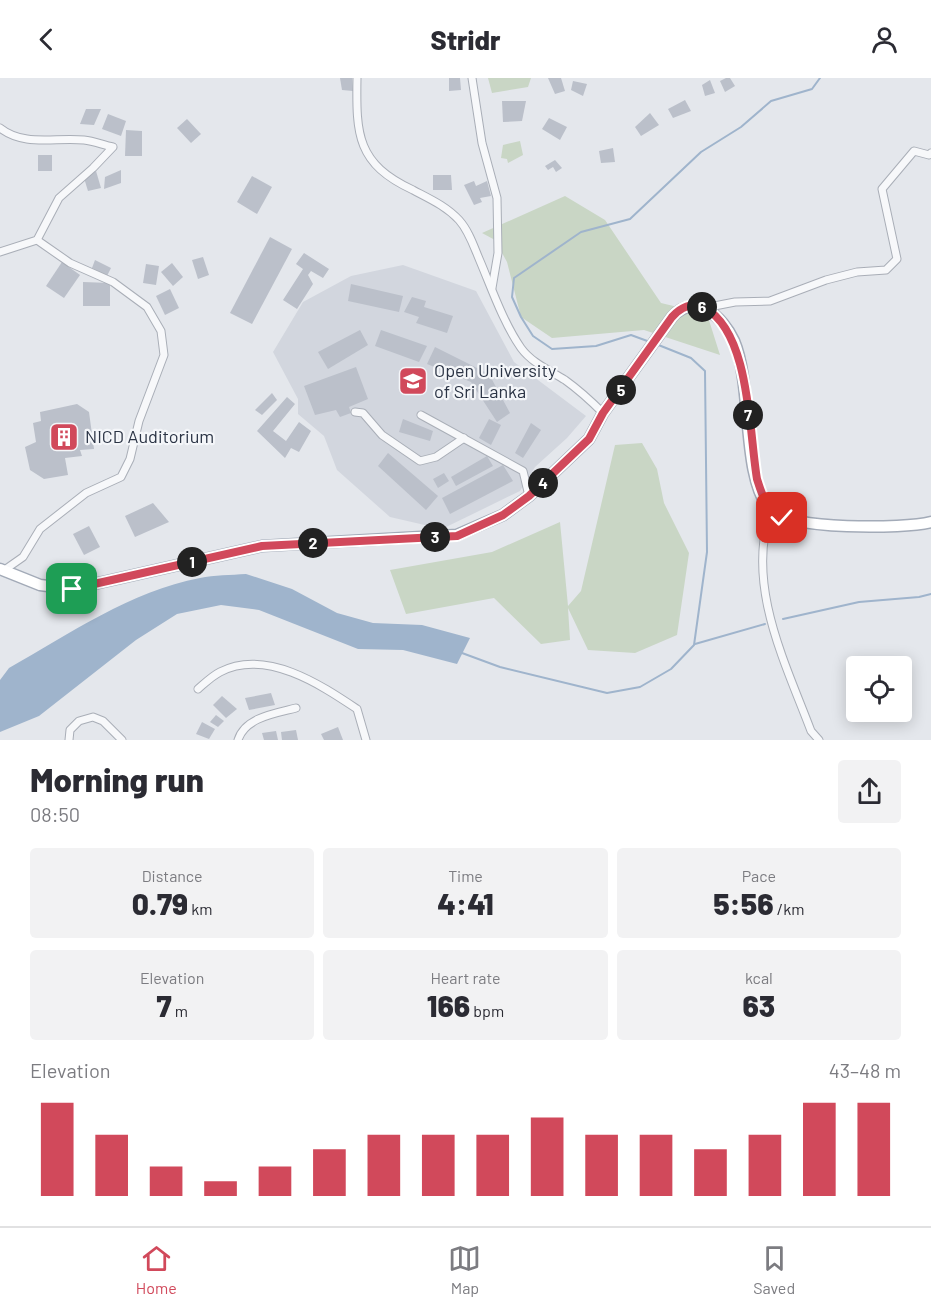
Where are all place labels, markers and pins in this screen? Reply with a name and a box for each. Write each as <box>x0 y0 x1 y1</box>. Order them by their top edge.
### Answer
pin: 6 <box>687 292 717 322</box>
place label: Open University of Sri Lanka <box>434 359 556 402</box>
school or university icon: Open University of Sri Lanka <box>397 365 429 397</box>
pin: 5 <box>606 375 636 405</box>
pin: 7 <box>733 400 763 430</box>
building icon: NICD Auditorium <box>48 421 80 453</box>
place label: NICD Auditorium <box>85 425 214 447</box>
pin: 4 <box>528 468 558 498</box>
pin <box>756 492 807 543</box>
pin: 3 <box>420 522 450 552</box>
pin: 2 <box>298 528 328 558</box>
pin: 1 <box>177 547 207 577</box>
pin <box>46 563 97 614</box>

